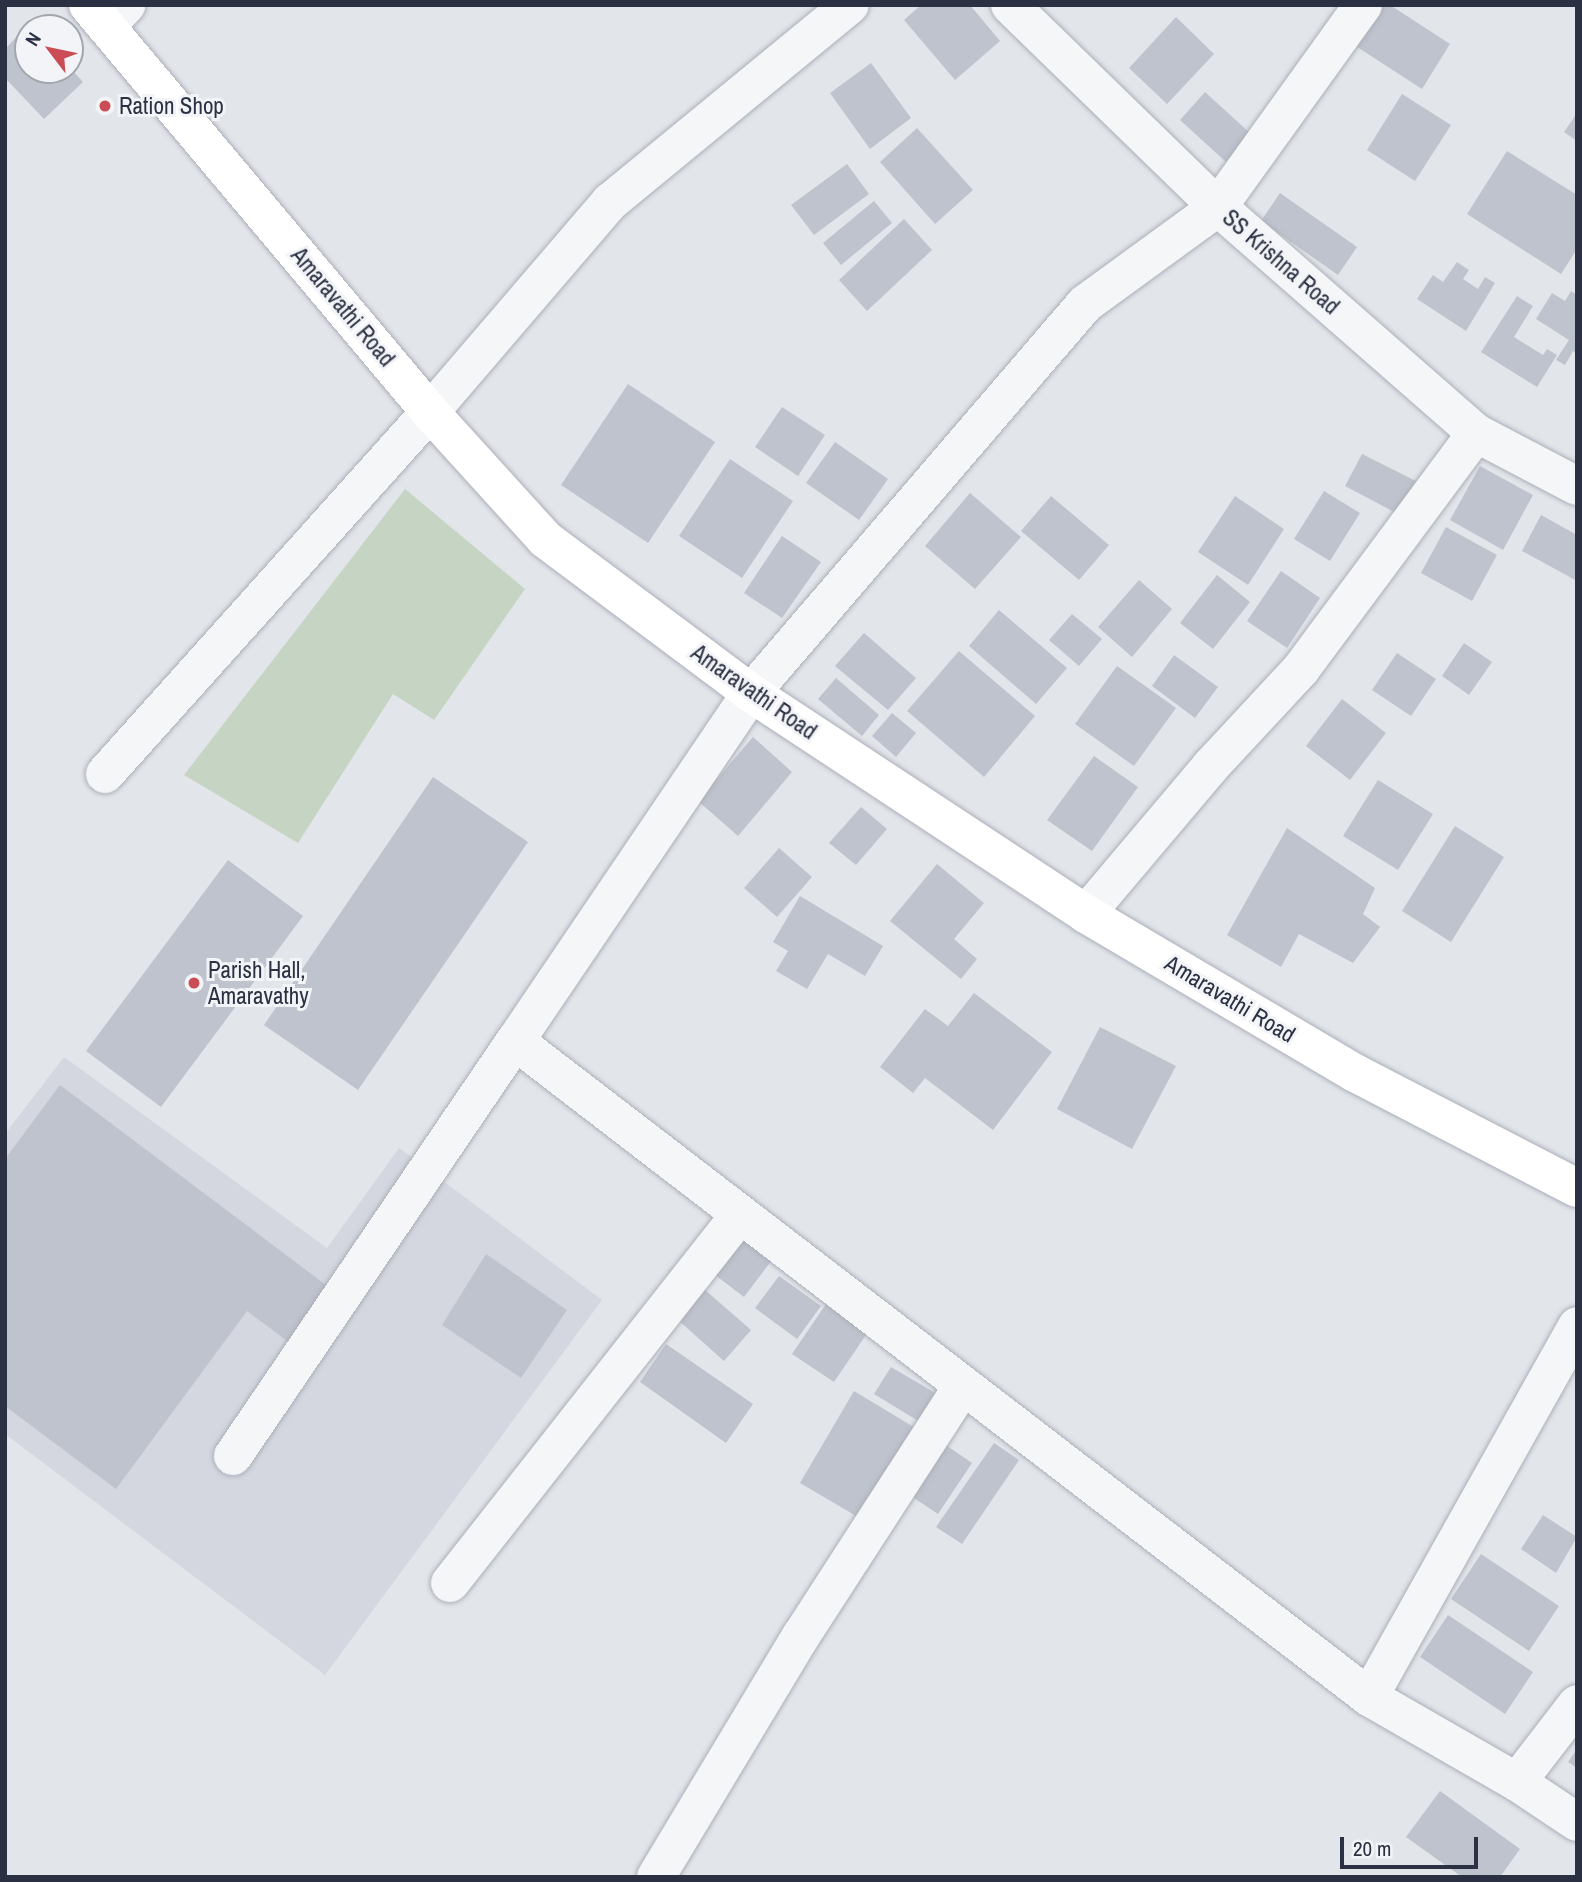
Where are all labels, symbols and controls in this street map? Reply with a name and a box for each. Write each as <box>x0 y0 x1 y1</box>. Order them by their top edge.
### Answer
north arrow <box>14 14 84 84</box>
text: N <box>19 27 47 51</box>
place label: Ration Shop <box>119 92 224 120</box>
marker: Ration Shop <box>97 98 113 114</box>
street label: SS Krishna Road <box>1217 204 1345 320</box>
street label: Amaravathi Road <box>285 242 401 372</box>
street label: Amaravathi Road <box>686 639 822 745</box>
street label: Amaravathi Road <box>1160 949 1300 1049</box>
place label: Parish Hall, Amaravathy <box>208 956 309 1010</box>
marker: Parish Hall, Amaravathy <box>186 975 202 991</box>
scale bar <box>1344 1822 1482 1866</box>
text: 20 m <box>1353 1834 1391 1863</box>

